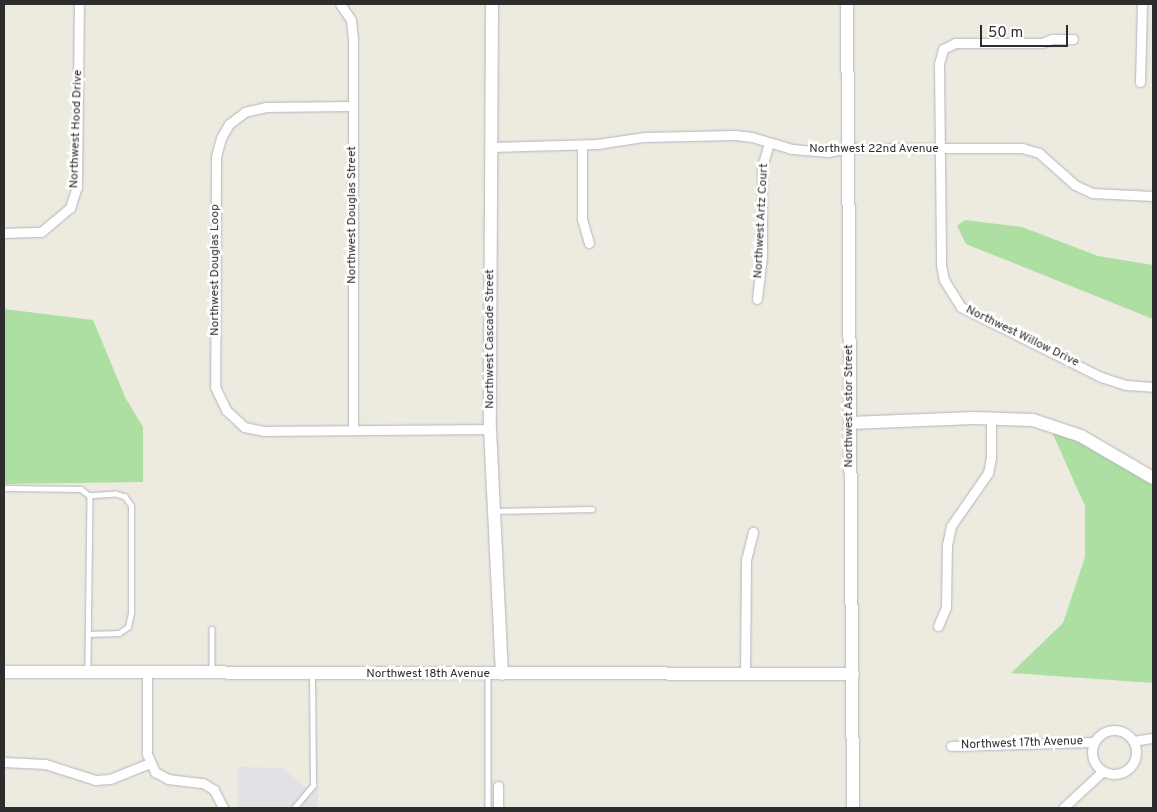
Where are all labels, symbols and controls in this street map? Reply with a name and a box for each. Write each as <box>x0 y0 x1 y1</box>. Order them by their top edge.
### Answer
scale bar <box>982 15 1070 47</box>
text: 50 m <box>988 24 1023 43</box>
street label: Northwest Hood Drive <box>68 69 86 189</box>
street label: Northwest 22nd Avenue <box>809 143 939 157</box>
street label: Northwest Douglas Street <box>346 146 360 284</box>
street label: Northwest Artz Court <box>752 163 772 279</box>
street label: Northwest Douglas Loop <box>209 204 223 336</box>
street label: Northwest Cascade Street <box>484 269 498 409</box>
street label: Northwest Willow Drive <box>963 303 1081 371</box>
street label: Northwest Astor Street <box>843 344 857 468</box>
street label: Northwest 18th Avenue <box>366 668 490 682</box>
street label: Northwest 17th Avenue <box>960 735 1084 753</box>

